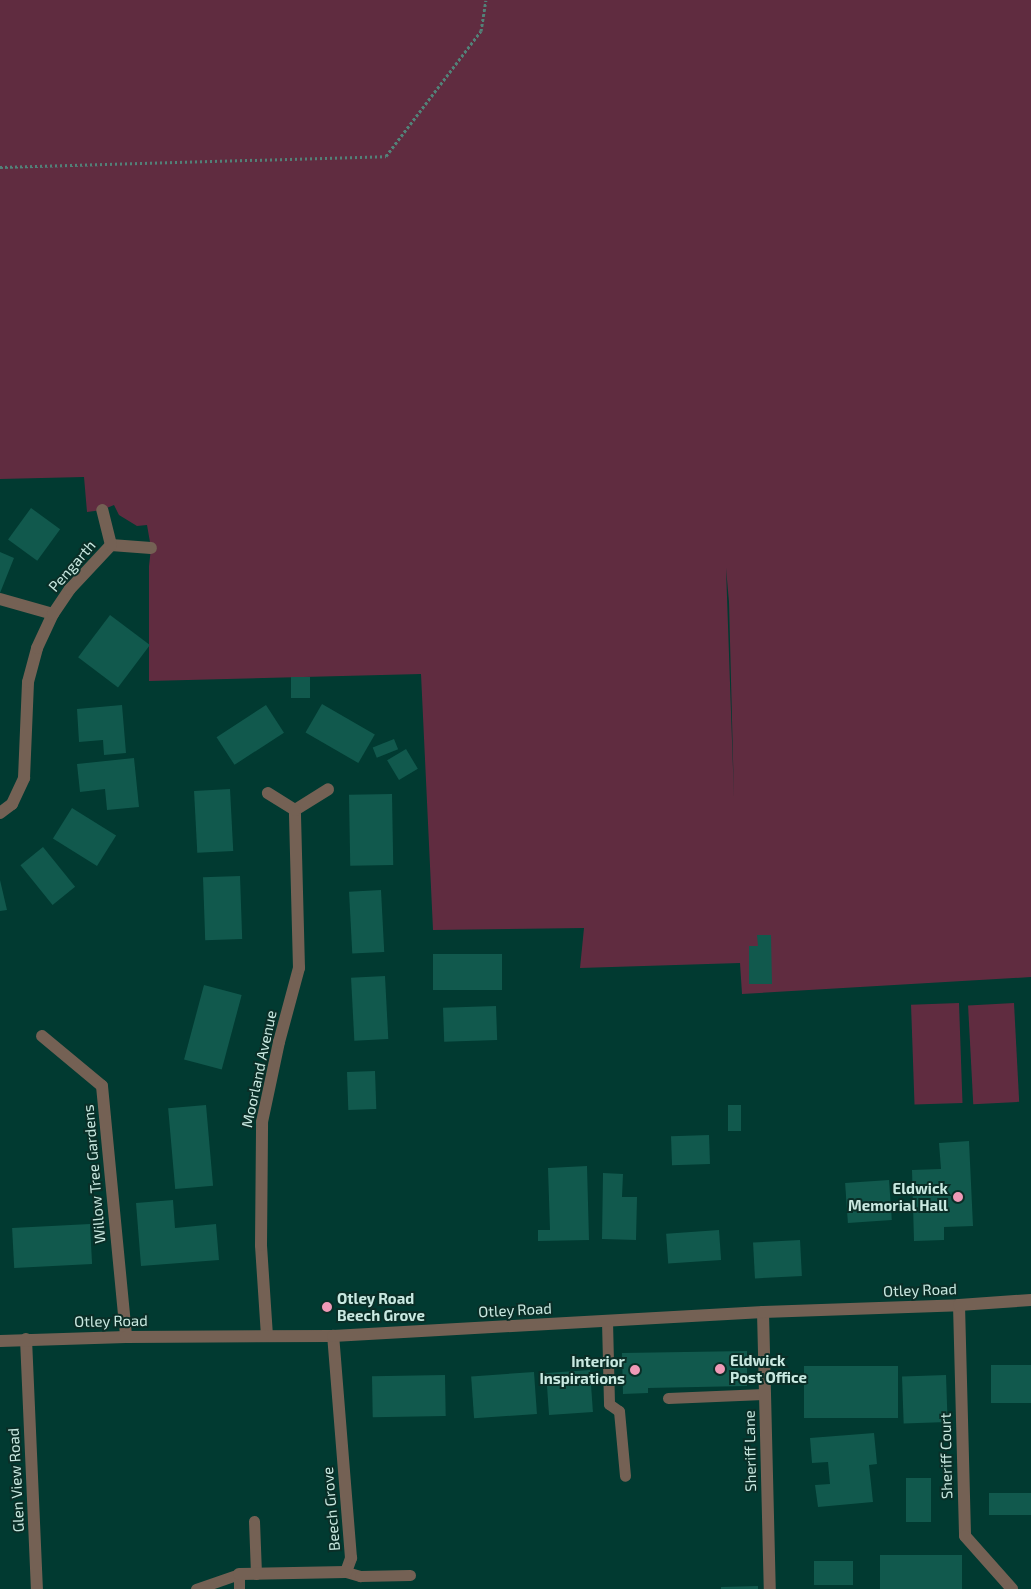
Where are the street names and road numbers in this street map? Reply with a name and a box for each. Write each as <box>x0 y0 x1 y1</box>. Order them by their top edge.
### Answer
street label: Pengarth <box>45 537 99 595</box>
street label: Moorland Avenue <box>238 1009 280 1129</box>
street label: Willow Tree Gardens <box>79 1103 109 1245</box>
street label: Otley Road <box>883 1280 957 1300</box>
street label: Otley Road <box>478 1299 552 1321</box>
street label: Otley Road <box>74 1311 148 1331</box>
street label: Sheriff Lane <box>740 1410 760 1492</box>
street label: Sheriff Court <box>936 1413 956 1499</box>
street label: Glen View Road <box>4 1427 28 1533</box>
street label: Beech Grove <box>318 1466 344 1552</box>

